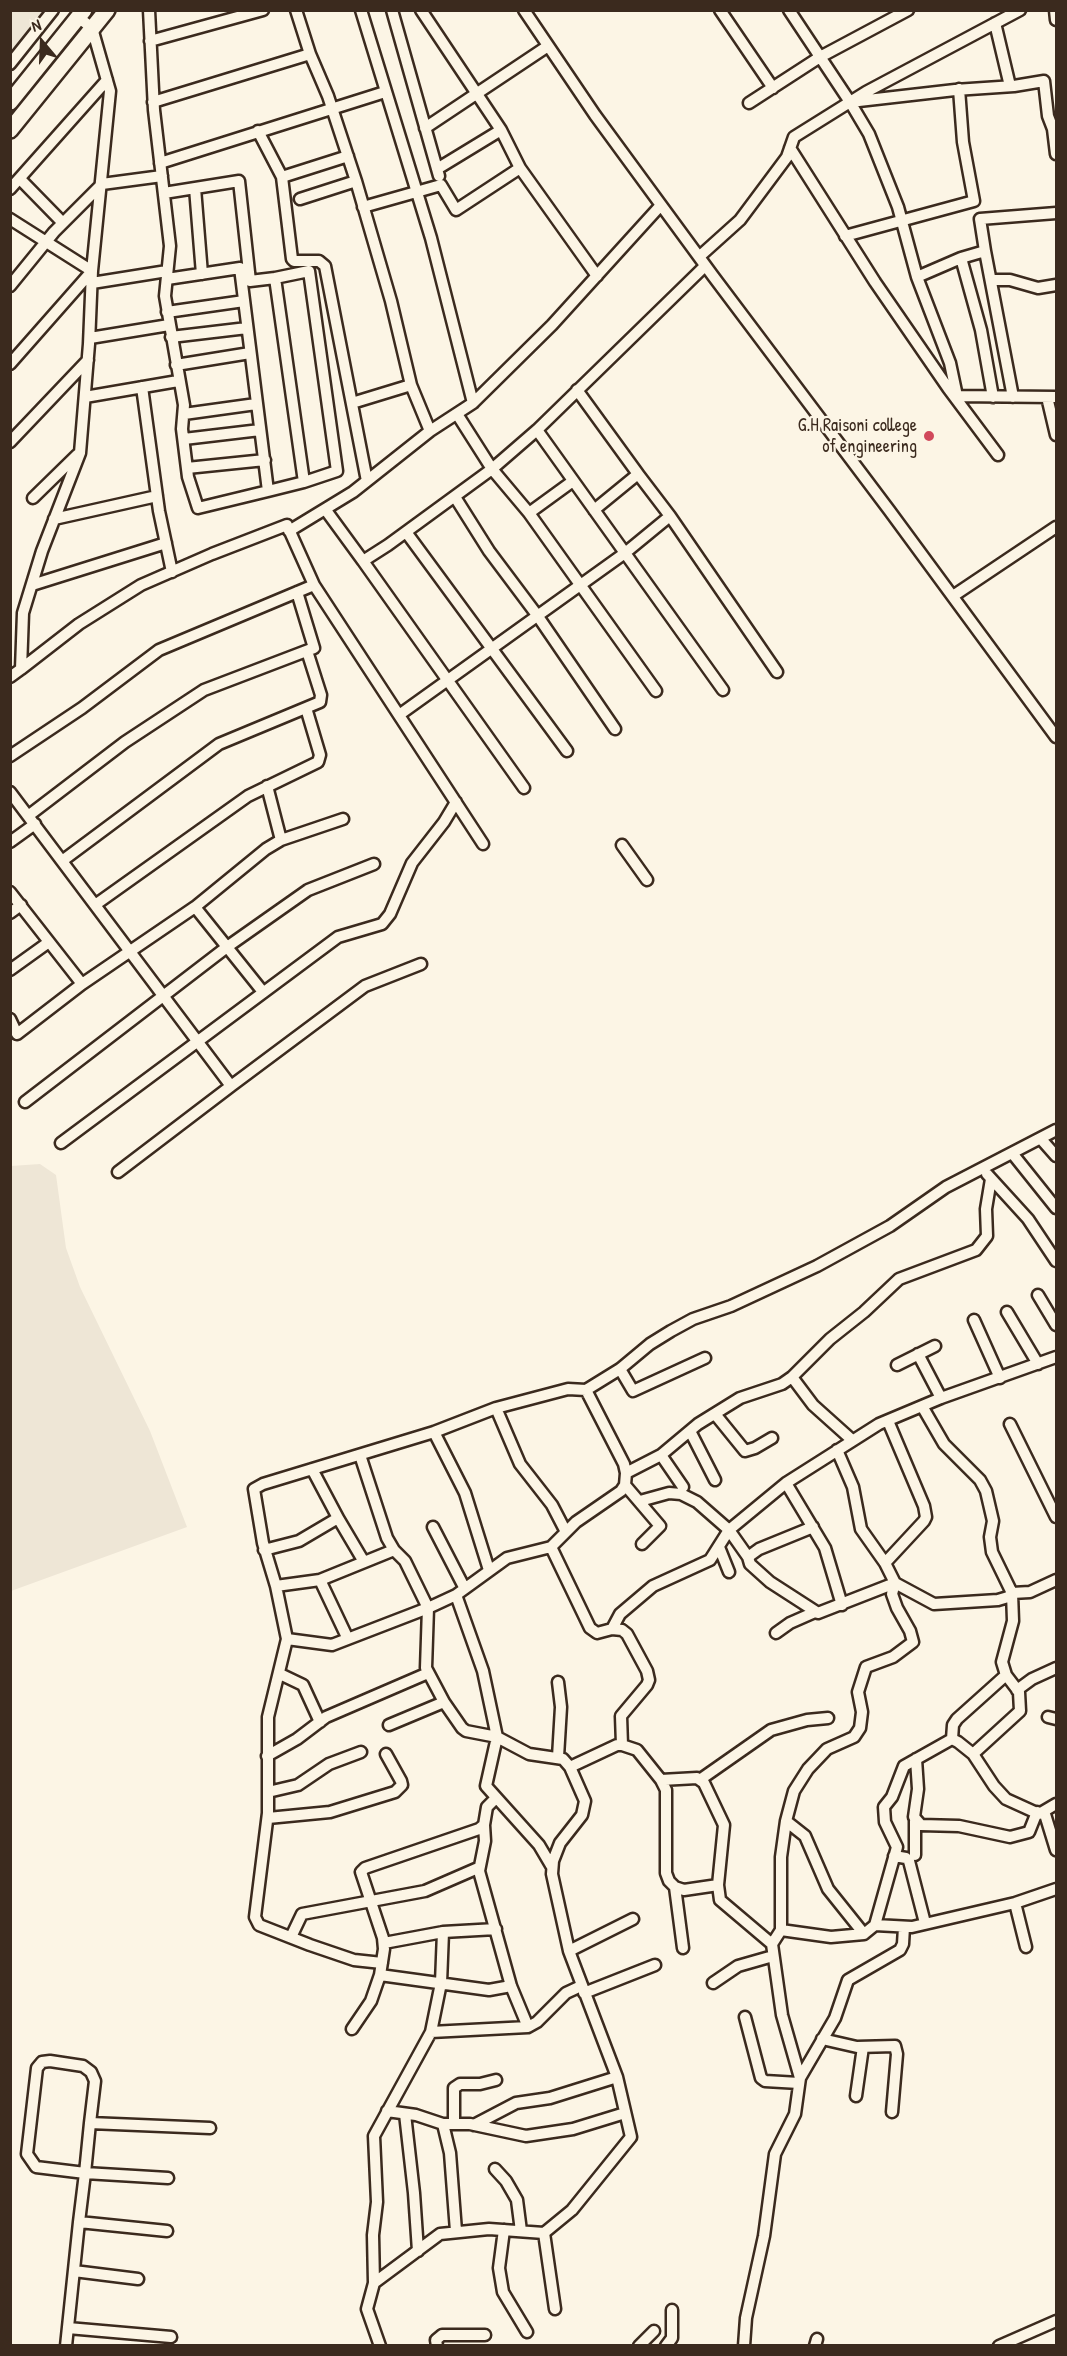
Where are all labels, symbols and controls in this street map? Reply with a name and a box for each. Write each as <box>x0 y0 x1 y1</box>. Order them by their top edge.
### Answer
north arrow <box>12 12 72 72</box>
text: N <box>29 13 44 37</box>
place label: G.H Raisoni college of engineering <box>798 415 917 458</box>
marker: G.H Raisoni college of engineering <box>922 429 936 443</box>

